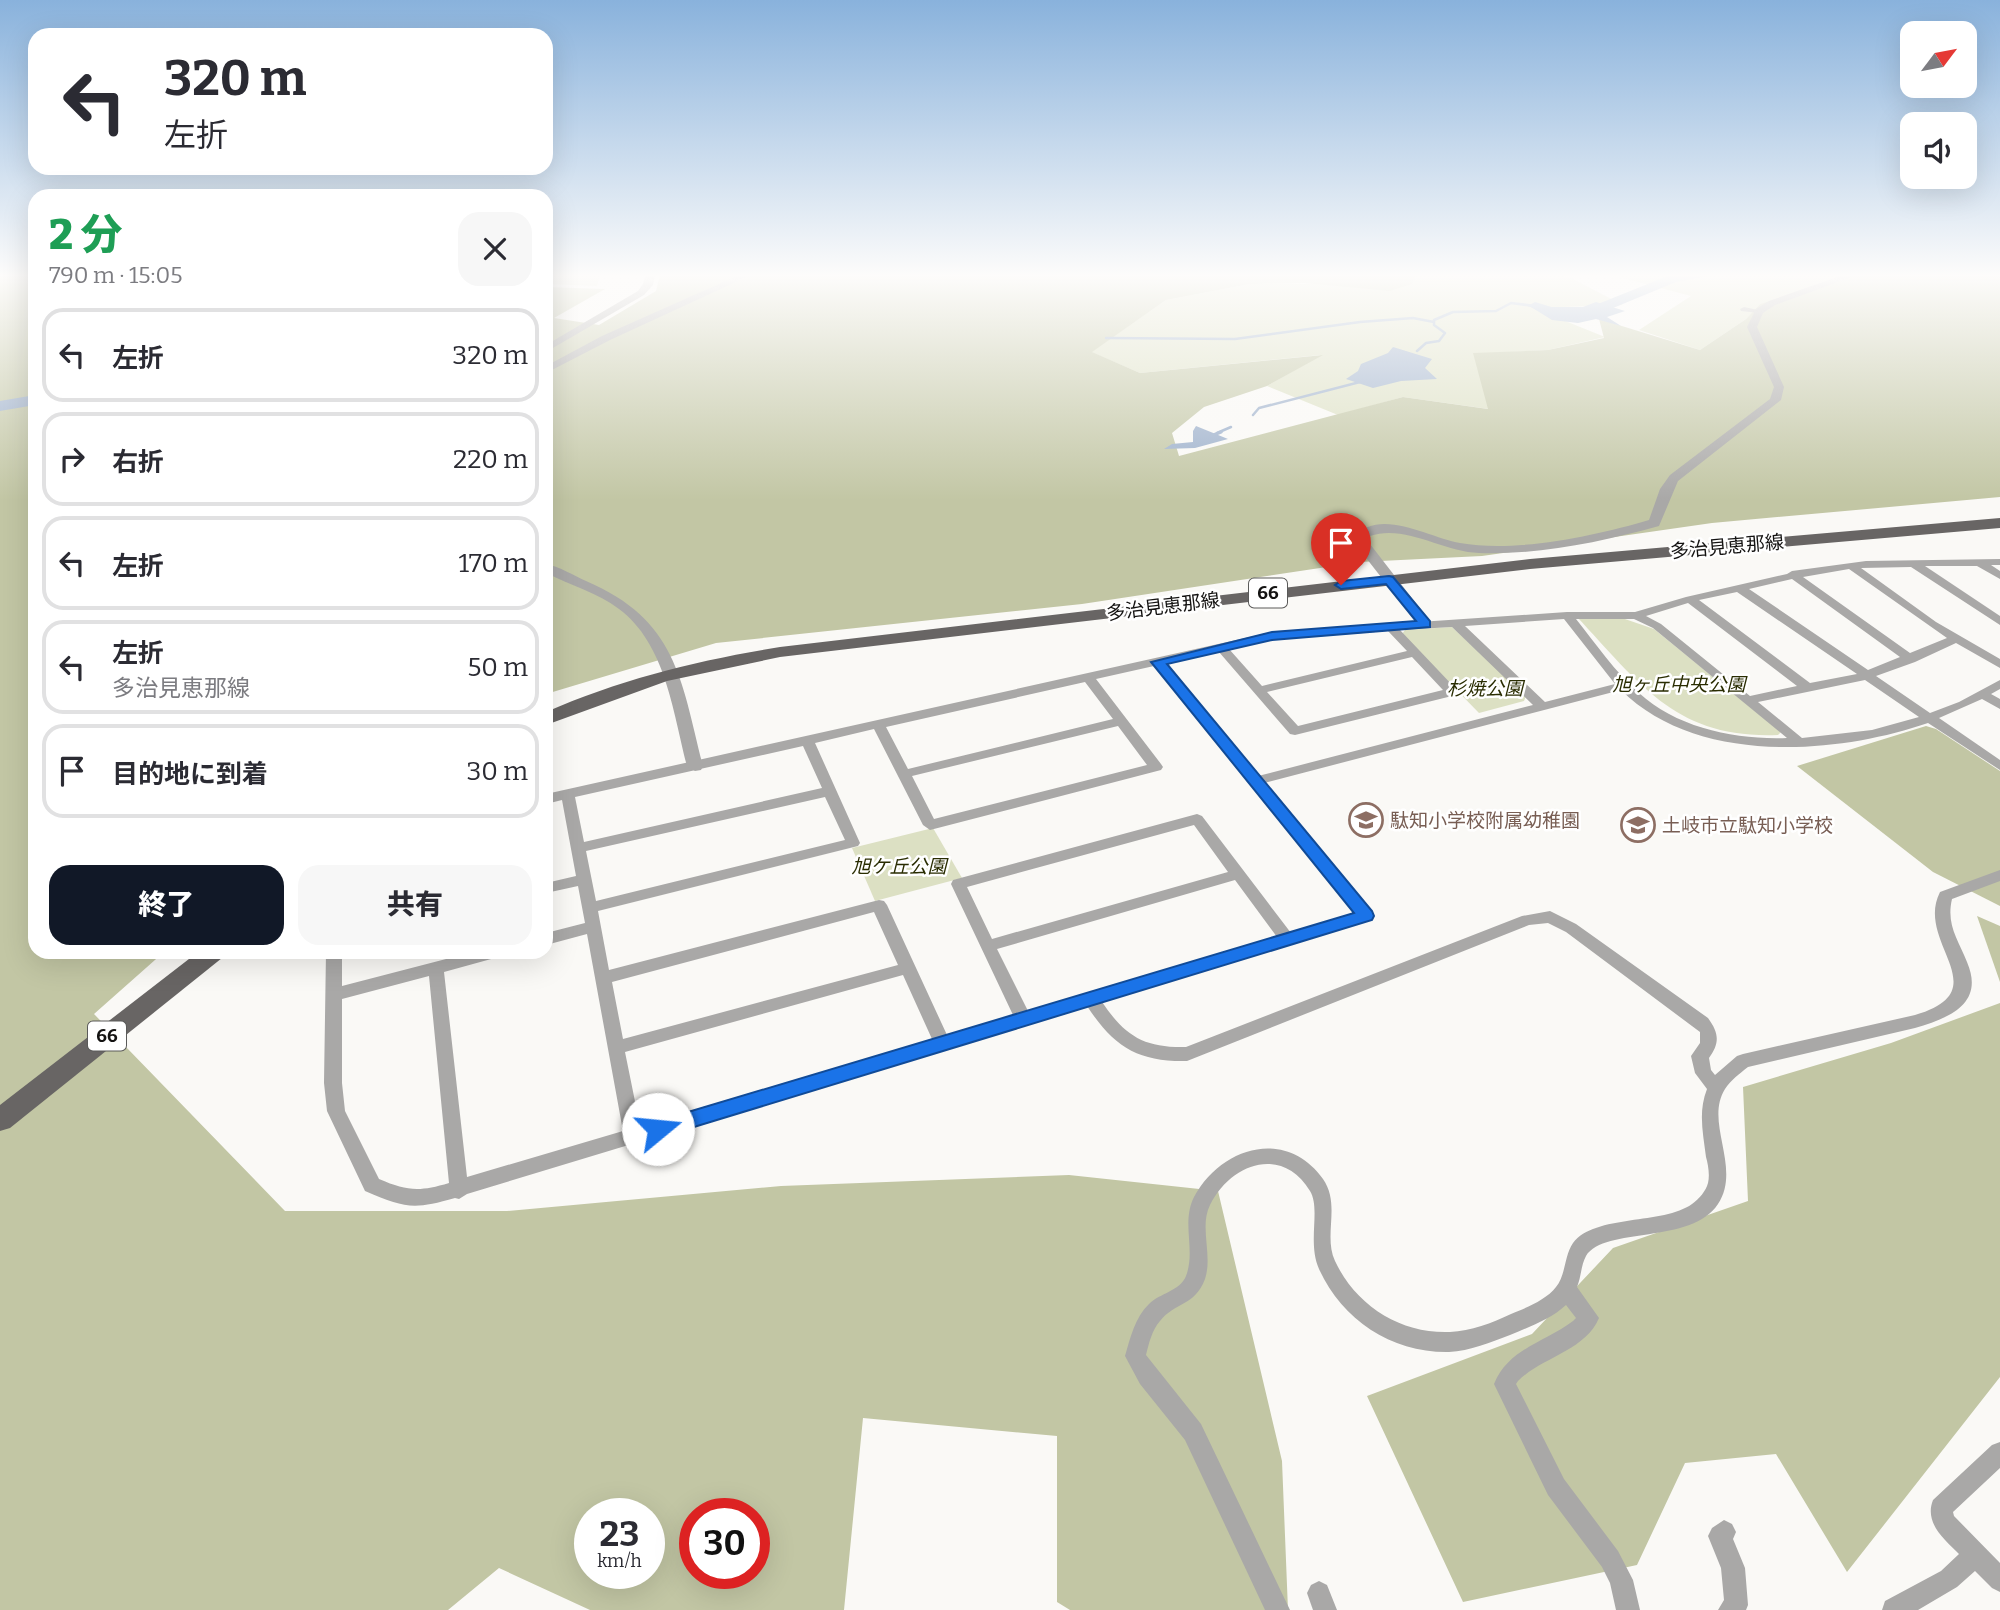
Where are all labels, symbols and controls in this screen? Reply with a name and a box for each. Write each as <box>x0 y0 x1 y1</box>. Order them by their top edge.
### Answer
north arrow <box>1900 21 1978 98</box>
map controls <box>1900 21 1977 189</box>
text: 320 m <box>164 49 307 108</box>
icon: left <box>49 56 140 147</box>
button: sound <box>1900 112 1977 189</box>
text: 左折 <box>164 116 228 154</box>
text: 2 分 <box>49 210 122 260</box>
button: close <box>458 212 532 286</box>
text: 790 m · 15:05 <box>49 261 182 289</box>
icon: left <box>53 336 91 374</box>
text: 320 m <box>452 340 528 371</box>
text: 左折 <box>112 343 164 374</box>
icon: right <box>53 440 91 478</box>
text: 220 m <box>453 444 528 475</box>
text: 右折 <box>112 447 164 478</box>
pin <box>1311 513 1371 585</box>
icon: arrive <box>1322 524 1360 562</box>
street label: 多治見恵那線 <box>1669 530 1785 563</box>
icon: left <box>53 544 91 582</box>
text: 170 m <box>458 548 528 579</box>
text: 左折 <box>112 551 164 582</box>
road number: 66 <box>1249 578 1287 608</box>
street label: 多治見恵那線 <box>1105 588 1221 625</box>
text: 左折 <box>112 638 164 669</box>
icon: left <box>53 648 91 686</box>
text: 50 m <box>467 652 528 683</box>
park label: 旭ヶ丘中央公園 <box>1612 673 1748 696</box>
text: 多治見恵那線 <box>112 674 250 702</box>
park label: 杉焼公園 <box>1447 677 1526 700</box>
icon: arrive <box>53 752 91 790</box>
text: 30 m <box>467 756 528 787</box>
text: 目的地に到着 <box>112 759 268 790</box>
school or university icon: 駄知小学校附属幼稚園 <box>1347 801 1385 839</box>
school or university icon: 土岐市立駄知小学校 <box>1619 806 1657 844</box>
place label: 駄知小学校附属幼稚園 <box>1390 809 1580 832</box>
place label: 土岐市立駄知小学校 <box>1662 814 1833 837</box>
park label: 旭ケ丘公園 <box>851 855 949 878</box>
button: 終了 <box>49 865 284 945</box>
button: 共有 <box>298 865 532 945</box>
road number: 66 <box>88 1021 126 1050</box>
position arrow <box>621 1092 695 1166</box>
speed limit sign: 30 <box>679 1498 770 1589</box>
text: 23 <box>600 1513 639 1555</box>
text: km/h <box>597 1550 642 1572</box>

